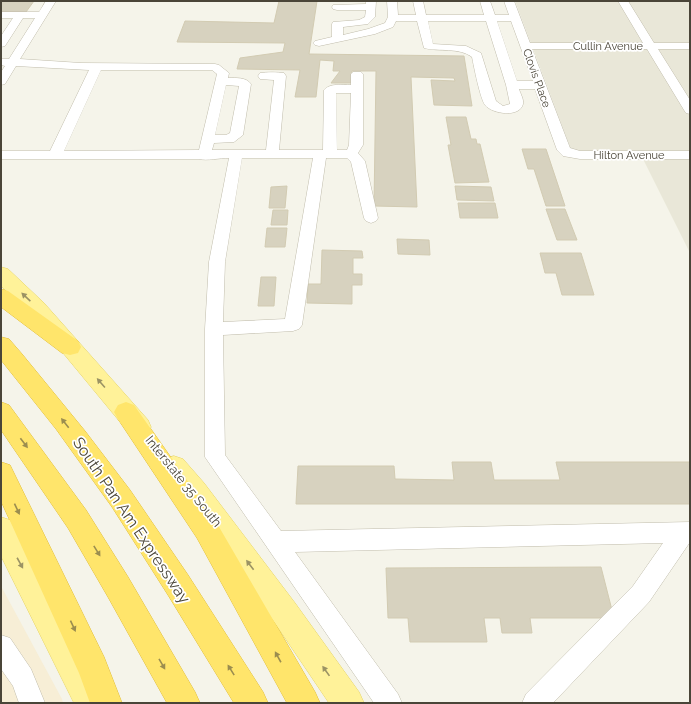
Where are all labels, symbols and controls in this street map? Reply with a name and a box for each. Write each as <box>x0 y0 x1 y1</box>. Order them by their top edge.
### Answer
street label: Cullin Avenue <box>573 40 644 53</box>
street label: Clovis Place <box>520 47 553 110</box>
street label: Hilton Avenue <box>593 149 665 162</box>
one-way arrow <box>21 292 31 302</box>
one-way arrow <box>96 377 105 388</box>
one-way arrow <box>61 417 70 428</box>
street label: Interstate 35 South <box>142 433 225 530</box>
street label: South Pan Am Expressway <box>69 434 195 607</box>
one-way arrow <box>20 438 28 449</box>
one-way arrow <box>14 503 20 515</box>
one-way arrow <box>93 545 100 557</box>
one-way arrow <box>17 557 23 569</box>
one-way arrow <box>246 560 254 571</box>
one-way arrow <box>70 621 76 632</box>
one-way arrow <box>275 651 282 662</box>
one-way arrow <box>159 658 165 670</box>
one-way arrow <box>228 664 235 676</box>
one-way arrow <box>322 666 330 676</box>

